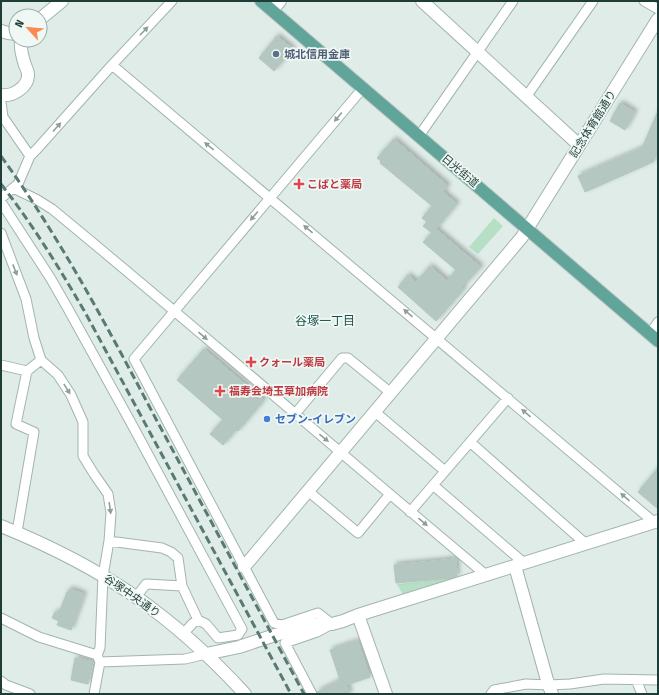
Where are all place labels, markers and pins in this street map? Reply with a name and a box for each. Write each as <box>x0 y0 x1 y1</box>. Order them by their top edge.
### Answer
place label: 城北信用金庫 <box>284 48 350 61</box>
marker: 城北信用金庫 <box>271 49 281 59</box>
place label: こばと薬局 <box>307 178 362 191</box>
marker: こばと薬局 <box>294 179 304 189</box>
place label: クォール薬局 <box>259 356 325 369</box>
marker: クォール薬局 <box>246 357 256 367</box>
marker: 福寿会埼玉草加病院 <box>214 385 226 397</box>
place label: 福寿会埼玉草加病院 <box>229 385 328 398</box>
place label: セブン-イレブン <box>275 413 356 426</box>
marker: セブン-イレブン <box>262 414 272 424</box>

